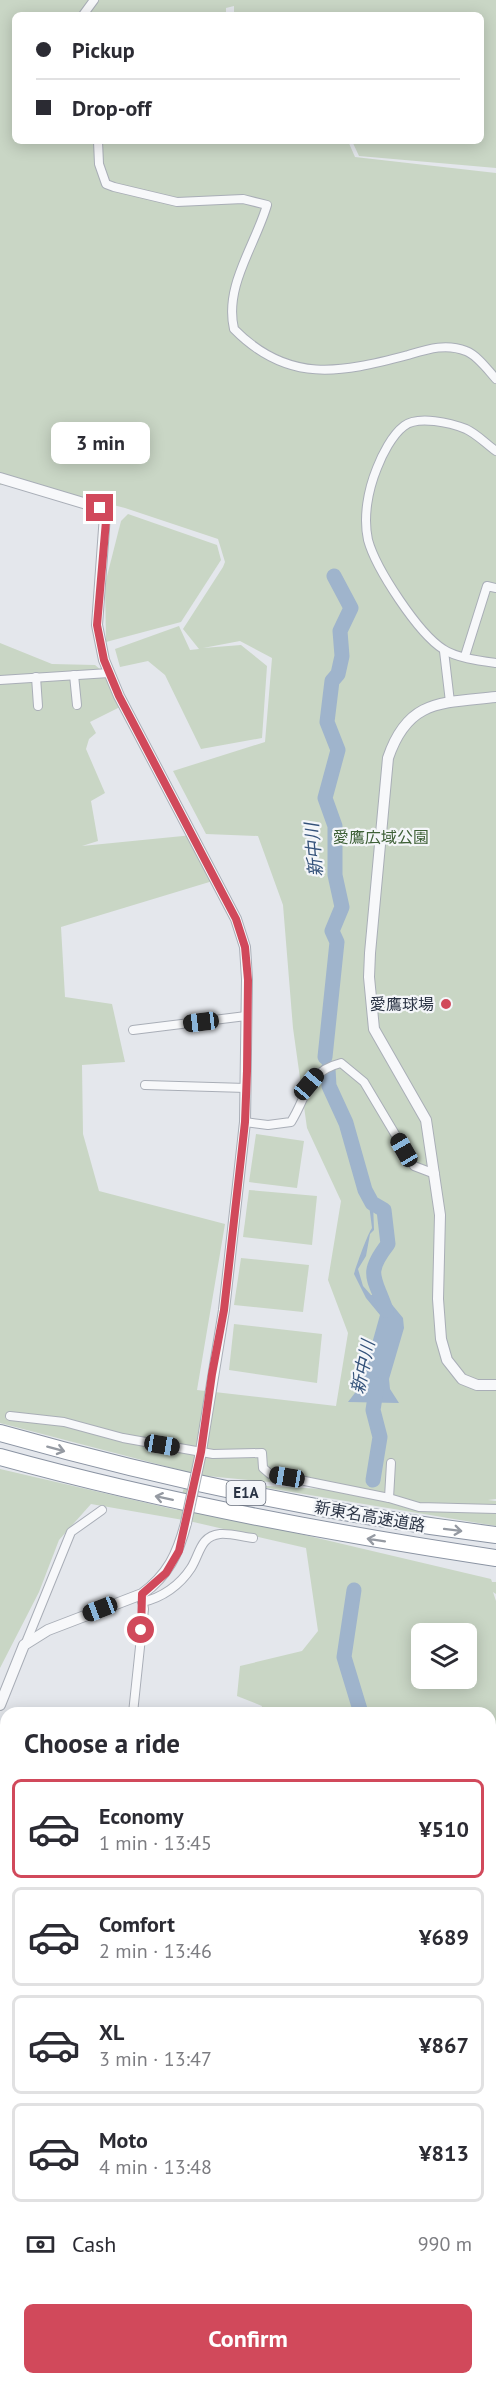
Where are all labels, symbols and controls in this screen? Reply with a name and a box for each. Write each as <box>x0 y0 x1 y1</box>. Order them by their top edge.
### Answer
text: Pickup <box>72 36 135 64</box>
text: Drop-off <box>72 94 151 122</box>
callout: 3 min <box>51 421 150 463</box>
text: 3 min <box>76 430 125 456</box>
route end <box>86 494 113 521</box>
water label: 新中川 <box>300 820 327 878</box>
park label: 愛鷹広域公園 <box>333 827 429 847</box>
place label: 愛鷹球場 <box>370 994 434 1014</box>
marker: 愛鷹球場 <box>439 997 453 1011</box>
car <box>182 1011 220 1033</box>
car <box>291 1064 327 1104</box>
car <box>387 1130 421 1170</box>
water label: 新中川 <box>346 1336 380 1396</box>
car <box>143 1433 181 1457</box>
one-way arrow <box>47 1443 66 1455</box>
car <box>268 1465 306 1489</box>
road number: E1A <box>226 1481 266 1505</box>
one-way arrow <box>155 1492 174 1503</box>
street label: 新東名高速道路 <box>313 1496 427 1536</box>
one-way arrow <box>443 1524 462 1535</box>
one-way arrow <box>366 1534 386 1545</box>
car <box>80 1594 120 1624</box>
route start <box>127 1616 154 1643</box>
map controls <box>411 1623 477 1689</box>
button: layers <box>411 1623 477 1689</box>
text: Choose a ride <box>24 1726 180 1760</box>
icon: car <box>27 1802 81 1856</box>
text: Economy <box>99 1802 183 1830</box>
text: ¥510 <box>419 1815 469 1843</box>
text: 1 min · 13:45 <box>99 1830 212 1856</box>
icon: car <box>27 1910 81 1964</box>
text: Comfort <box>99 1910 175 1938</box>
text: ¥689 <box>419 1923 469 1951</box>
text: 2 min · 13:46 <box>99 1938 212 1964</box>
icon: car <box>27 2018 81 2072</box>
text: XL <box>99 2018 124 2046</box>
text: ¥867 <box>419 2031 469 2059</box>
text: 3 min · 13:47 <box>99 2046 212 2072</box>
icon: car <box>27 2126 81 2180</box>
text: Moto <box>99 2126 148 2154</box>
text: ¥813 <box>419 2139 469 2167</box>
text: 4 min · 13:48 <box>99 2154 212 2180</box>
icon: cash <box>24 2228 57 2261</box>
text: Cash <box>72 2230 116 2258</box>
text: 990 m <box>418 2231 472 2257</box>
button: Confirm <box>24 2304 472 2373</box>

